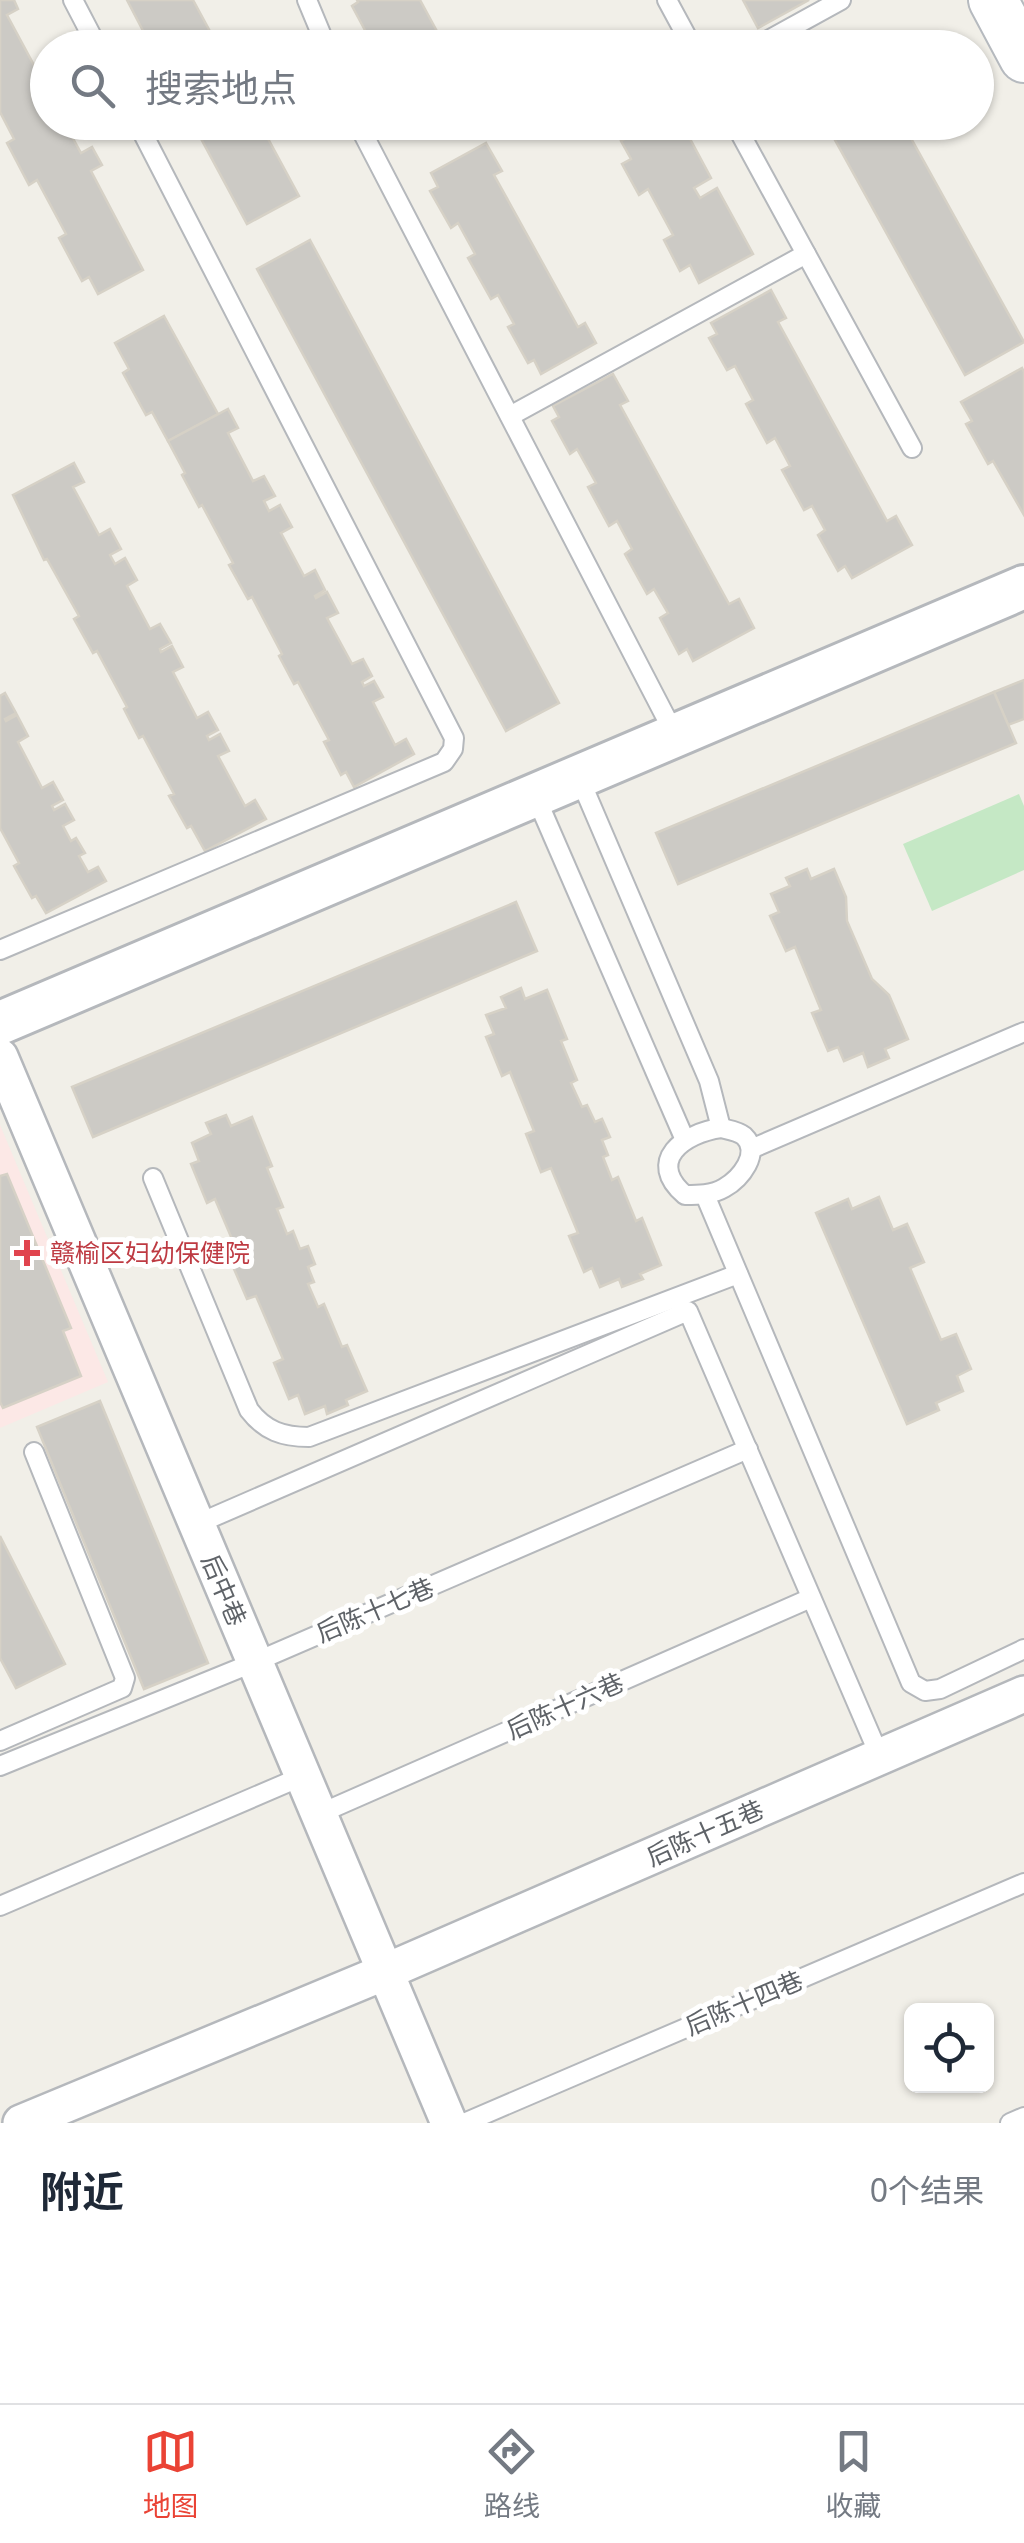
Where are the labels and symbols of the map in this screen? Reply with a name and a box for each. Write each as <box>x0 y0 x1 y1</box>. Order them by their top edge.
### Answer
place label: 赣榆区妇幼保健院 <box>50 1235 250 1269</box>
marker: 赣榆区妇幼保健院 <box>14 1240 40 1266</box>
street label: 后中巷 <box>195 1548 255 1631</box>
street label: 后陈十七巷 <box>310 1569 439 1649</box>
street label: 后陈十六巷 <box>501 1664 629 1746</box>
street label: 后陈十五巷 <box>641 1791 769 1873</box>
street label: 后陈十四巷 <box>679 1962 808 2042</box>

